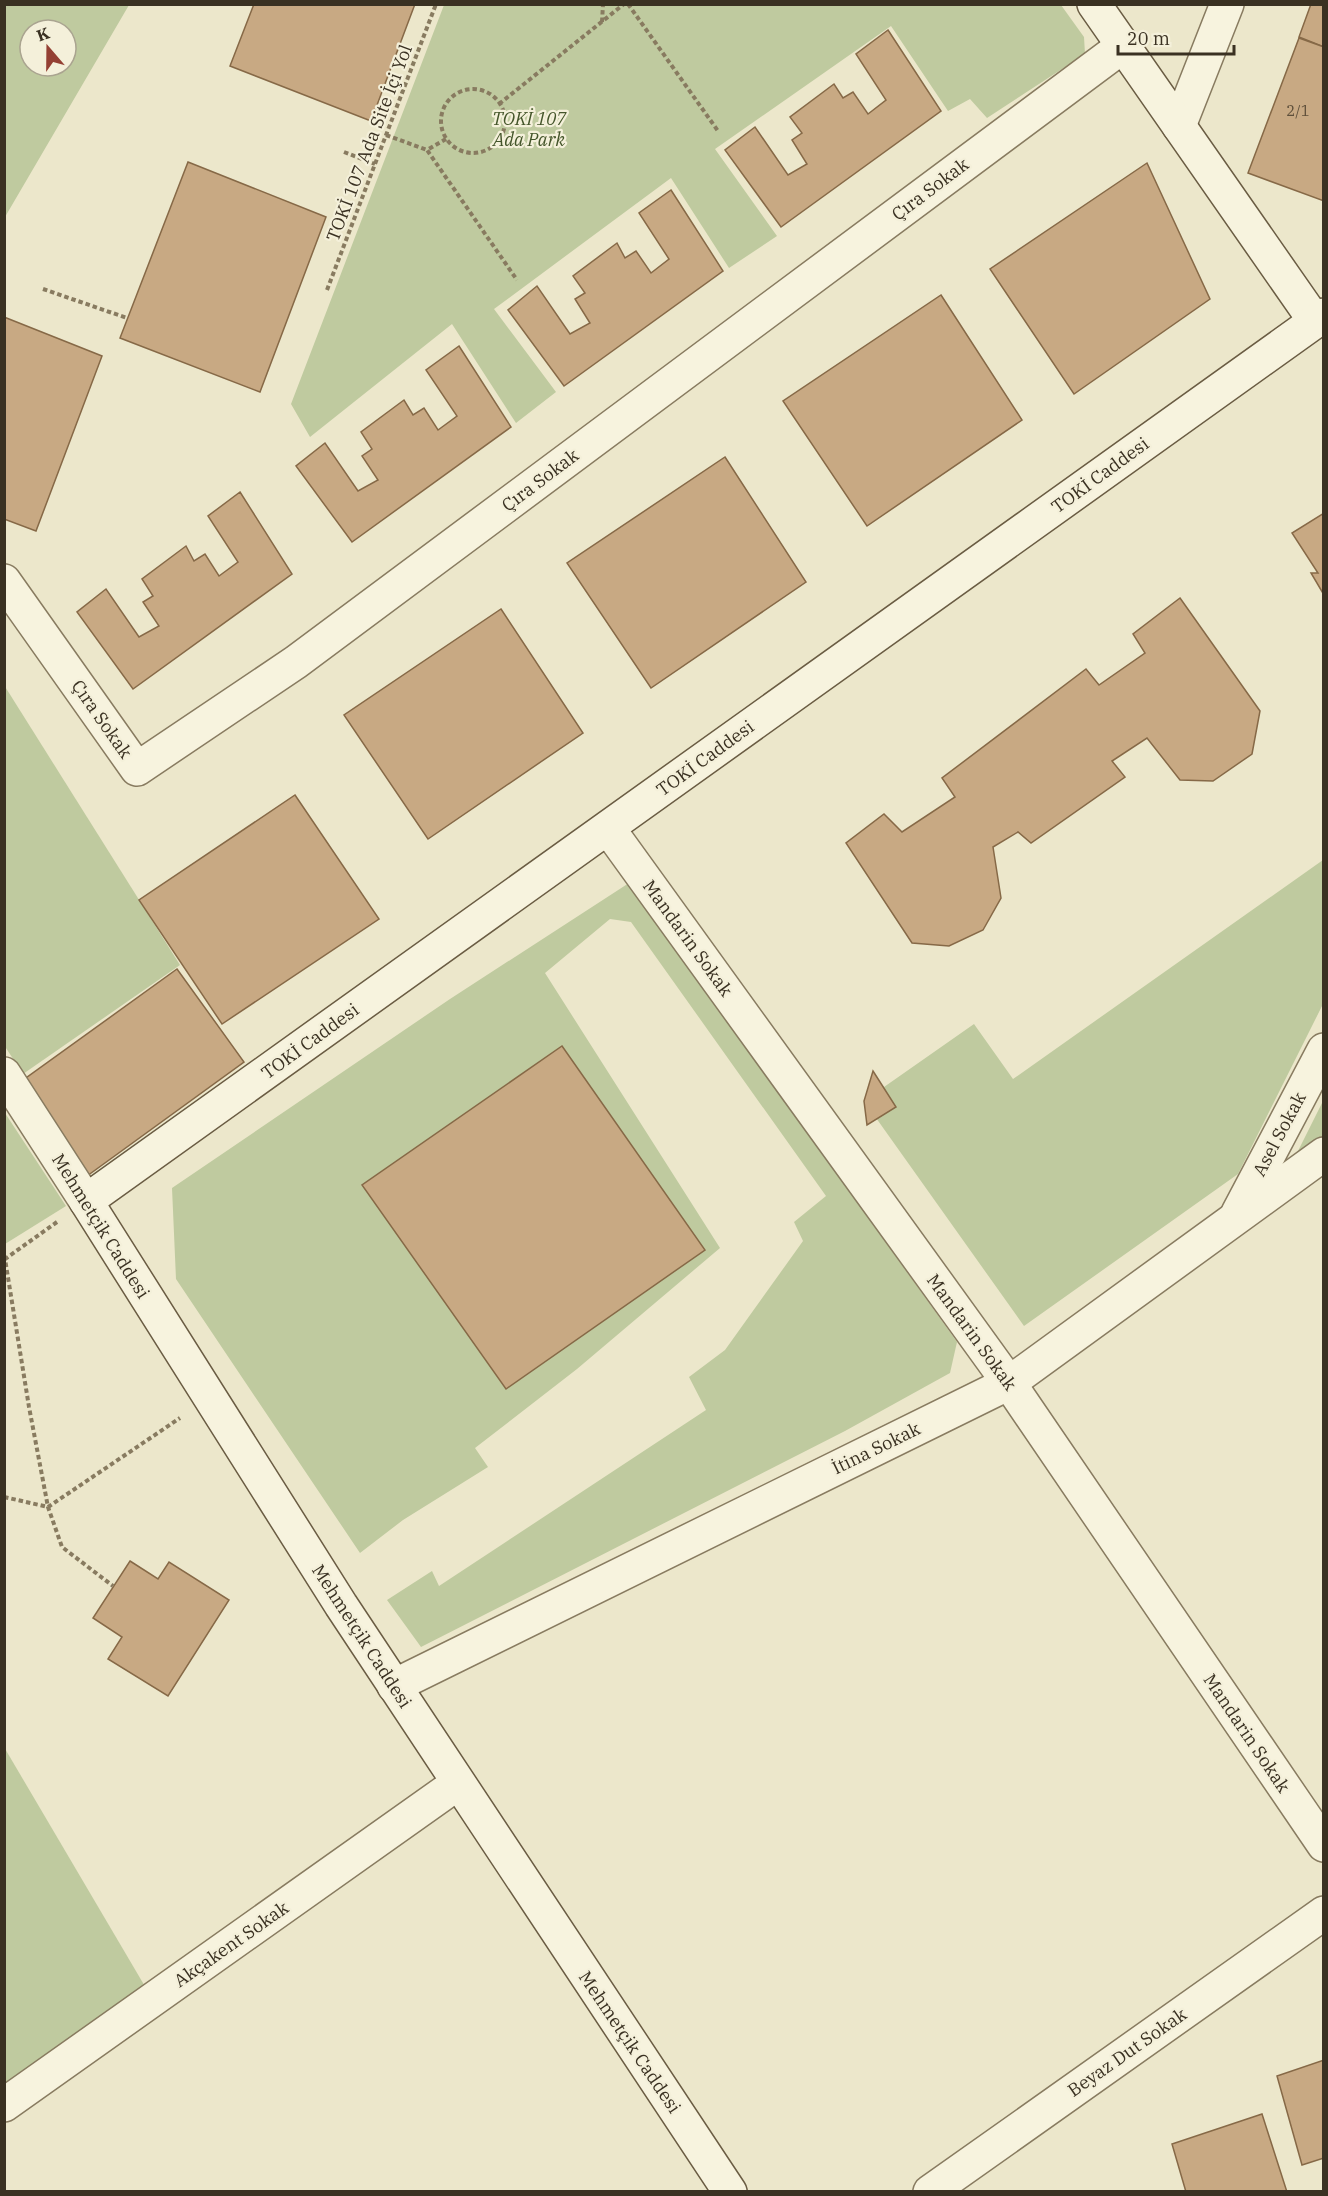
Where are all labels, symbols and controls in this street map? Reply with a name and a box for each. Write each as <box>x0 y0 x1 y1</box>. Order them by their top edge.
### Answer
north arrow <box>18 18 78 78</box>
scale bar <box>1118 18 1234 56</box>
text: K <box>34 22 53 45</box>
text: 20 m <box>1127 27 1170 50</box>
street label: TOKİ 107 Ada Site İçi Yol <box>321 41 417 245</box>
house number: 2/1 <box>1286 101 1310 120</box>
park label: TOKİ 107 Ada Park <box>492 107 567 151</box>
street label: Çıra Sokak <box>887 152 974 225</box>
street label: TOKİ Caddesi <box>1047 432 1154 518</box>
street label: Çıra Sokak <box>497 443 584 516</box>
street label: Çıra Sokak <box>67 675 138 763</box>
street label: TOKİ Caddesi <box>652 715 759 801</box>
street label: Mandarin Sokak <box>638 875 738 1001</box>
street label: TOKİ Caddesi <box>257 998 364 1084</box>
street label: Asel Sokak <box>1247 1088 1311 1180</box>
street label: Mehmetçik Caddesi <box>47 1149 155 1303</box>
street label: Mandarin Sokak <box>922 1269 1022 1395</box>
street label: İtina Sokak <box>828 1417 924 1479</box>
street label: Mehmetçik Caddesi <box>307 1560 417 1712</box>
street label: Mandarin Sokak <box>1199 1669 1296 1797</box>
street label: Akçakent Sokak <box>169 1896 293 1992</box>
street label: Mehmetçik Caddesi <box>574 1966 686 2118</box>
street label: Beyaz Dut Sokak <box>1063 2002 1191 2102</box>

